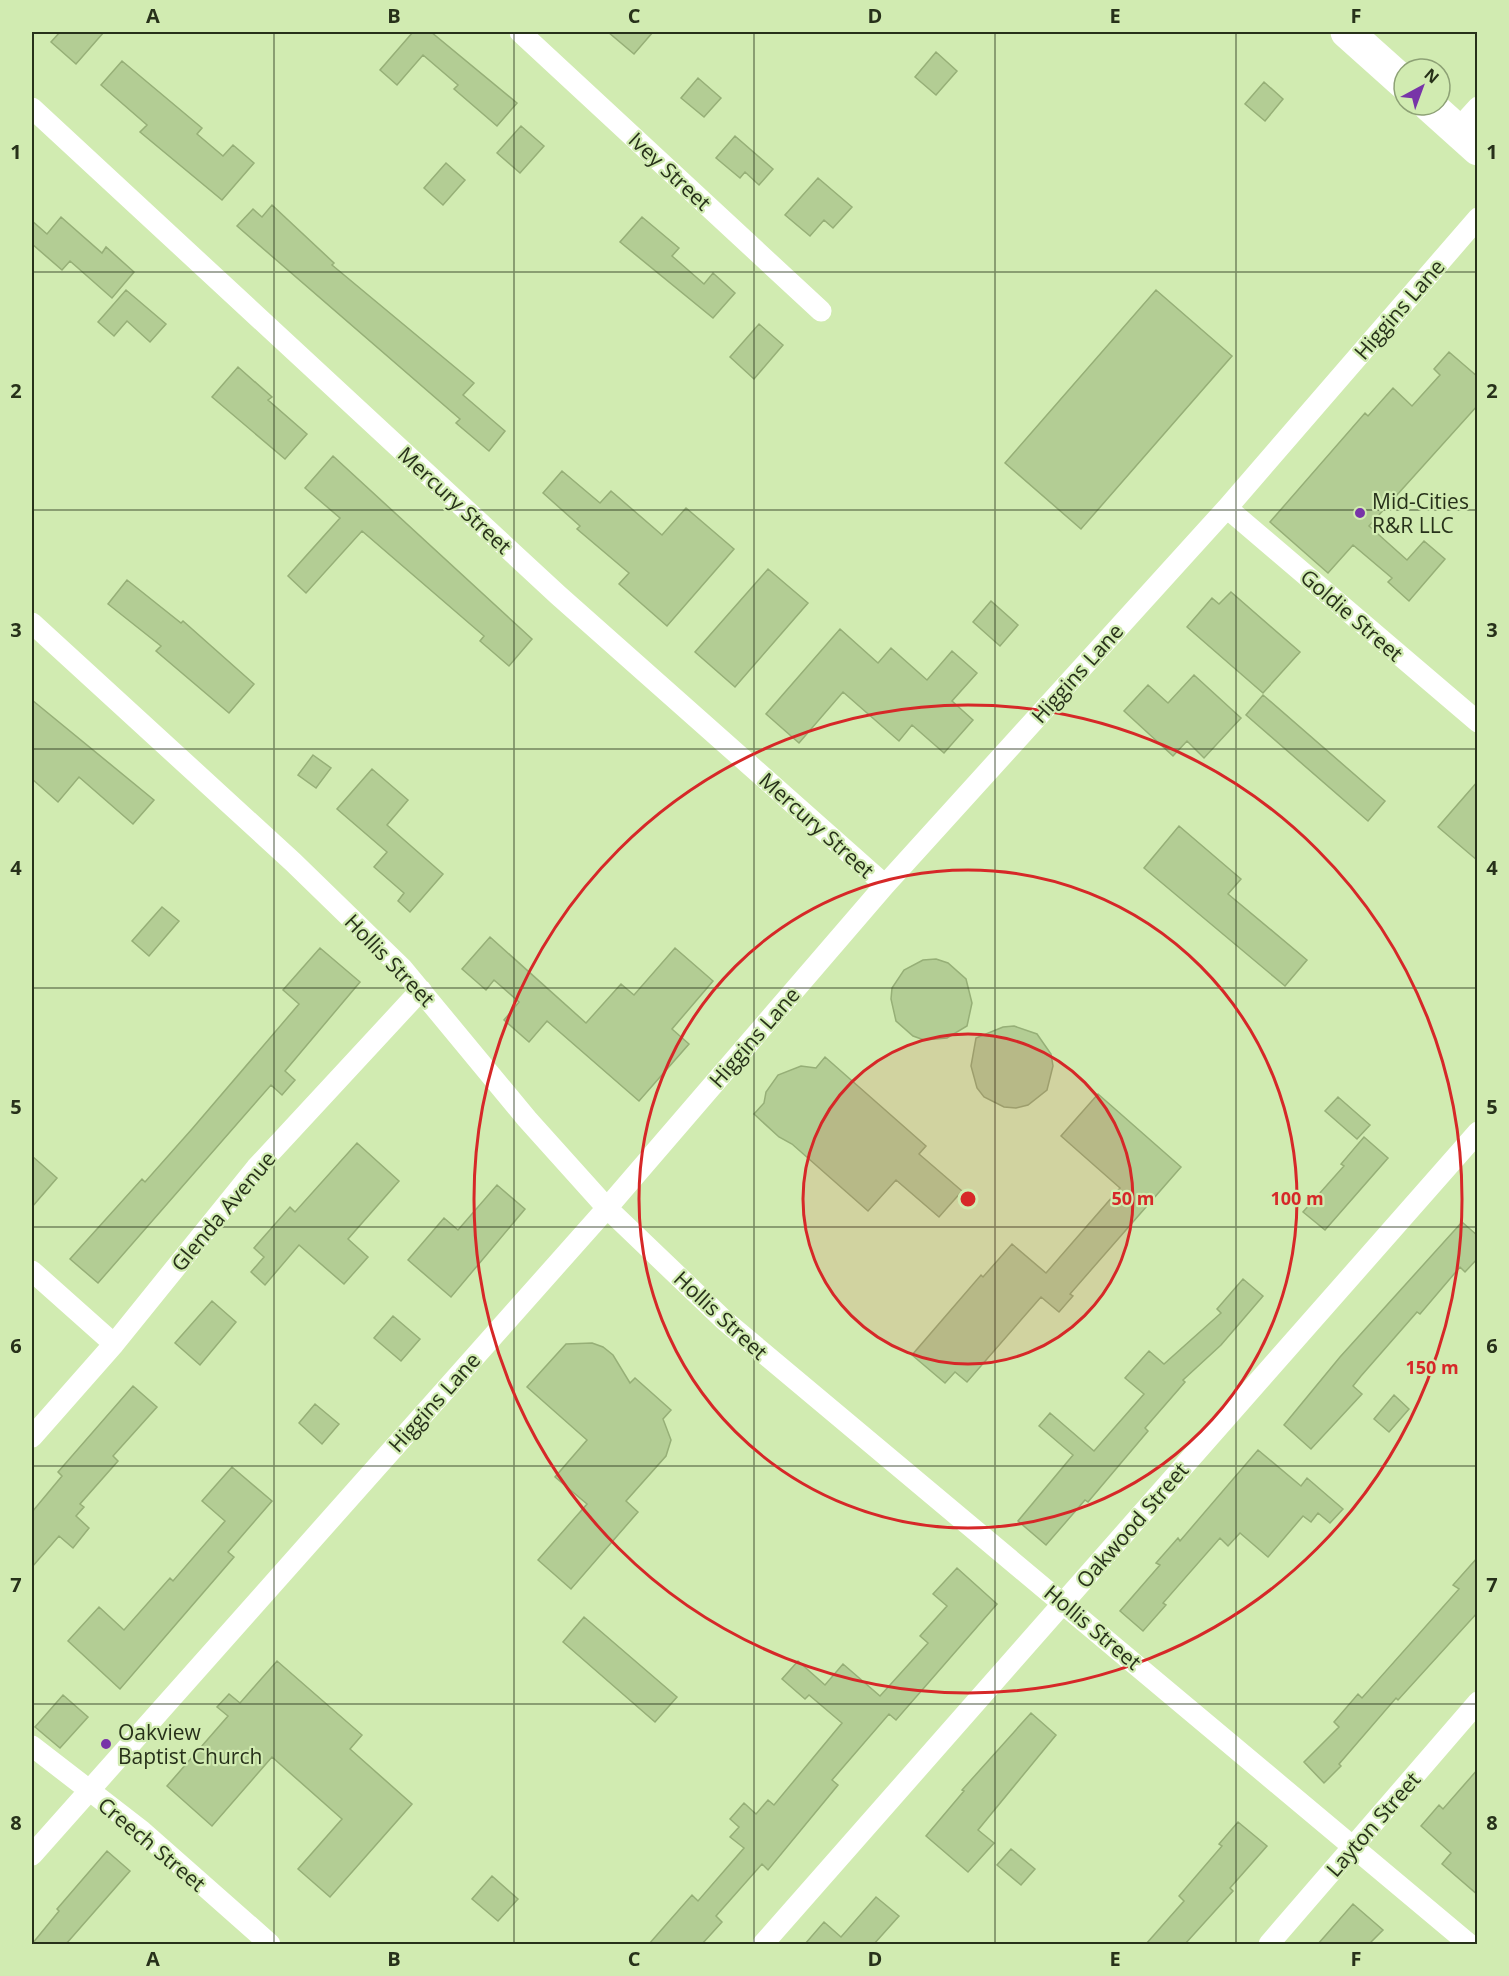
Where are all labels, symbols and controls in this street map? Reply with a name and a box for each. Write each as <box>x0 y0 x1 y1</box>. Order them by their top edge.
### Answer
text: A <box>146 2 160 29</box>
text: B <box>387 2 401 29</box>
text: C <box>628 2 641 29</box>
text: D <box>868 2 882 29</box>
text: E <box>1109 2 1121 29</box>
text: F <box>1351 2 1361 29</box>
north arrow <box>1392 57 1452 117</box>
text: N <box>1420 63 1444 88</box>
street label: Ivey Street <box>623 126 717 216</box>
text: 1 <box>10 138 22 165</box>
text: 1 <box>1486 138 1498 165</box>
street label: Higgins Lane <box>1348 253 1450 365</box>
text: 2 <box>10 377 22 404</box>
text: 2 <box>1486 377 1498 404</box>
street label: Mercury Street <box>392 440 518 560</box>
place label: Mid-Cities R&R LLC <box>1372 487 1469 539</box>
marker: Mid-Cities R&R LLC <box>1353 506 1367 520</box>
street label: Goldie Street <box>1295 563 1409 667</box>
text: 3 <box>10 616 22 643</box>
text: 3 <box>1486 616 1498 643</box>
street label: Higgins Lane <box>1025 617 1129 729</box>
street label: Mercury Street <box>754 766 880 884</box>
text: 4 <box>10 854 22 881</box>
text: 4 <box>1486 854 1498 881</box>
street label: Hollis Street <box>339 908 441 1012</box>
street label: Higgins Lane <box>703 981 805 1093</box>
text: 5 <box>10 1093 22 1120</box>
text: 5 <box>1486 1093 1498 1120</box>
street label: Glenda Avenue <box>165 1145 281 1277</box>
text: 50 m <box>1112 1186 1154 1210</box>
text: 100 m <box>1270 1186 1324 1210</box>
centre of rings <box>958 1189 978 1209</box>
street label: Hollis Street <box>668 1264 774 1366</box>
text: 6 <box>10 1332 22 1359</box>
text: 6 <box>1486 1332 1498 1359</box>
street label: Higgins Lane <box>382 1346 486 1458</box>
text: 150 m <box>1405 1355 1459 1379</box>
street label: Oakwood Street <box>1070 1456 1194 1594</box>
text: 7 <box>10 1571 22 1598</box>
text: 7 <box>1486 1571 1498 1598</box>
street label: Hollis Street <box>1039 1578 1147 1676</box>
place label: Oakview Baptist Church <box>118 1718 262 1770</box>
marker: Oakview Baptist Church <box>99 1737 113 1751</box>
street label: Layton Street <box>1320 1766 1426 1882</box>
street label: Creech Street <box>92 1791 212 1897</box>
text: 8 <box>10 1809 22 1836</box>
text: 8 <box>1486 1809 1498 1836</box>
text: A <box>146 1945 160 1972</box>
text: B <box>387 1945 401 1972</box>
text: C <box>628 1945 641 1972</box>
text: D <box>868 1945 882 1972</box>
text: E <box>1109 1945 1121 1972</box>
text: F <box>1351 1945 1361 1972</box>

